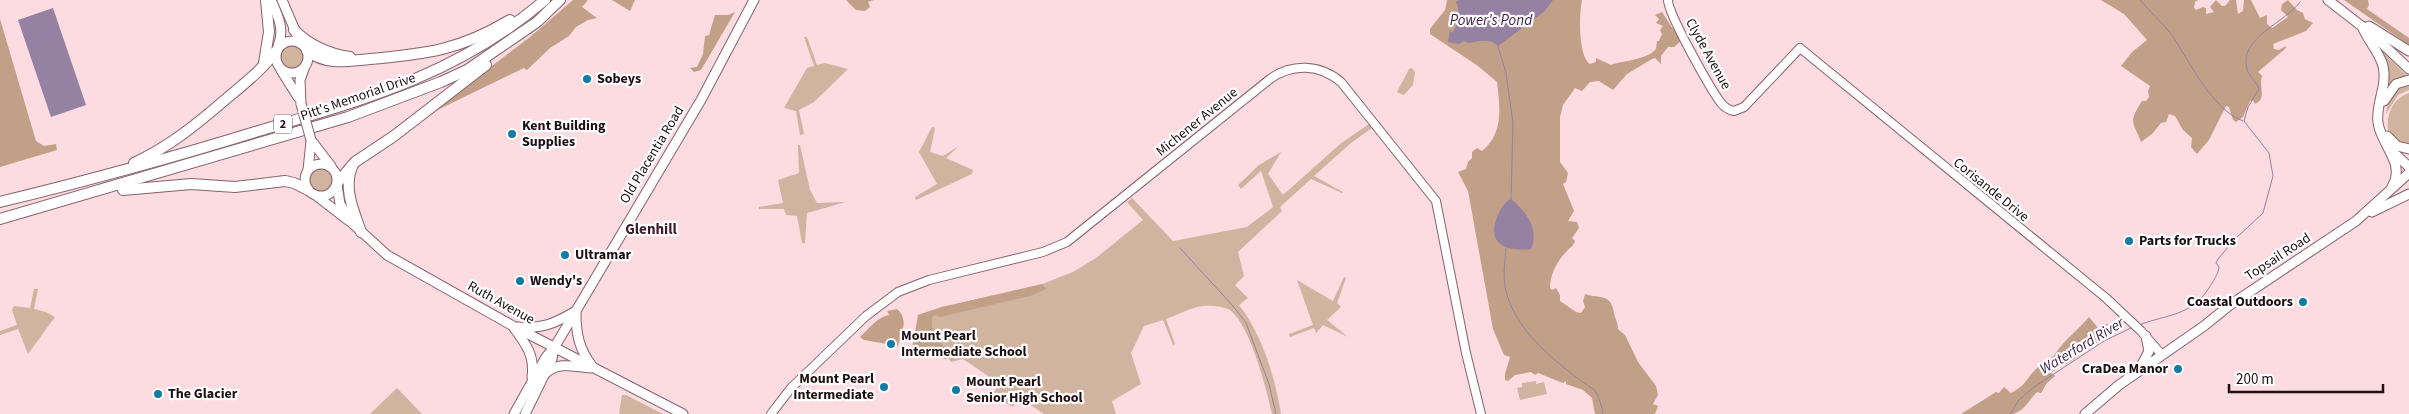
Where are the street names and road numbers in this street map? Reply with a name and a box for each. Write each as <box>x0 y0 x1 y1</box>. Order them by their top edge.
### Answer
street label: Clyde Avenue <box>1680 15 1736 93</box>
street label: Pitt's Memorial Drive <box>298 68 418 126</box>
street label: Michener Avenue <box>1152 83 1242 161</box>
street label: Old Placentia Road <box>615 102 689 208</box>
road number: 2 <box>274 115 292 134</box>
street label: Corisande Drive <box>1949 153 2033 227</box>
street label: Topsail Road <box>2241 228 2315 286</box>
street label: Ruth Avenue <box>464 276 538 330</box>

